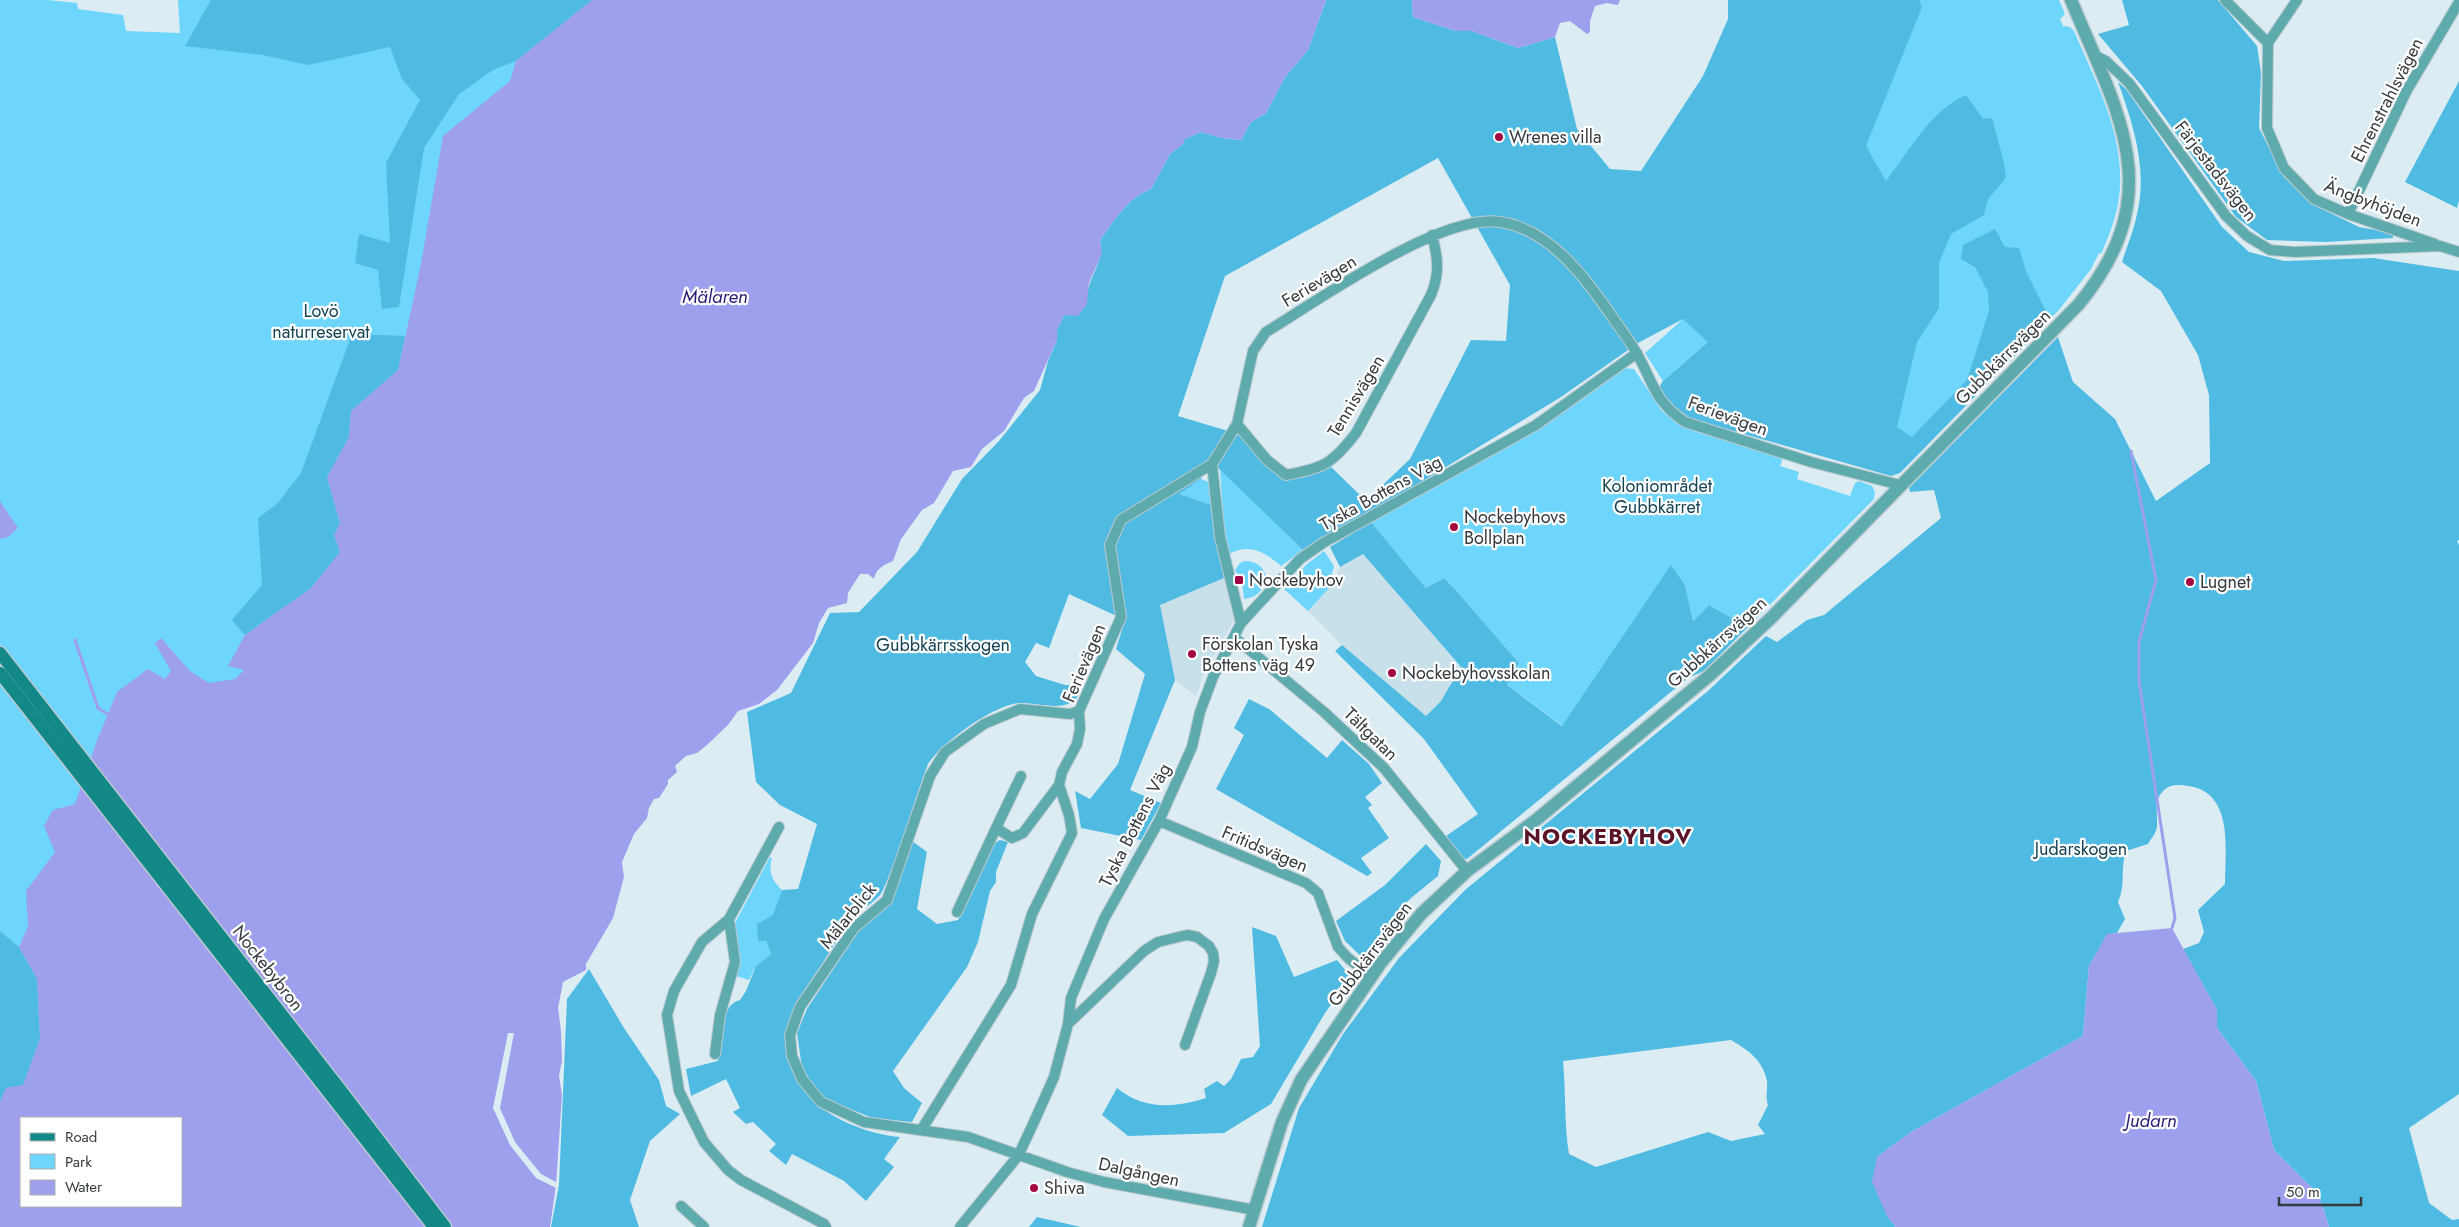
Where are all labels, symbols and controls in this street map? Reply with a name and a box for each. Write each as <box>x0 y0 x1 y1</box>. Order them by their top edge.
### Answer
street label: Ehrenstrahlsvägen <box>2344 33 2430 167</box>
street label: Färjestadsvägen <box>2169 115 2263 227</box>
place label: Wrenes villa <box>1509 124 1602 150</box>
marker: Wrenes villa <box>1493 131 1505 143</box>
street label: Ängbyhöjden <box>2321 173 2425 233</box>
street label: Ferievägen <box>1277 248 1361 314</box>
water label: Mälaren <box>682 283 748 310</box>
park label: Lovö naturreservat <box>272 298 370 345</box>
street label: Gubbkärrsvägen <box>1949 303 2057 411</box>
street label: Tennisvägen <box>1321 350 1391 442</box>
street label: Ferievägen <box>1684 390 1772 442</box>
street label: Tyska Bottens Väg <box>1315 449 1447 537</box>
park label: Koloniområdet Gubbkärret <box>1602 473 1713 520</box>
place label: Nockebyhovs Bollplan <box>1464 504 1565 551</box>
marker: Nockebyhovs Bollplan <box>1448 521 1460 533</box>
place label: Nockebyhov <box>1249 567 1343 593</box>
place label: Lugnet <box>2200 569 2251 595</box>
marker: Nockebyhov <box>1233 574 1245 586</box>
marker: Lugnet <box>2184 576 2196 588</box>
street label: Gubbkärrsvägen <box>1662 590 1772 694</box>
street label: Ferievägen <box>1056 620 1112 706</box>
place label: Förskolan Tyska Bottens väg 49 <box>1202 631 1318 678</box>
park label: Gubbkärrsskogen <box>876 632 1010 658</box>
marker: Förskolan Tyska Bottens väg 49 <box>1186 648 1198 660</box>
place label: Nockebyhovsskolan <box>1402 660 1550 686</box>
marker: Nockebyhovsskolan <box>1386 667 1398 679</box>
street label: Tältgatan <box>1338 701 1404 767</box>
street label: Tyska Bottens Väg <box>1093 759 1177 891</box>
street label: Fritidsvägen <box>1218 819 1312 879</box>
district label: NOCKEBYHOV <box>1524 820 1692 852</box>
park label: Judarskogen <box>2033 836 2127 862</box>
street label: Mälarblick <box>813 877 883 954</box>
street label: Gubbkärrsvägen <box>1322 896 1418 1012</box>
street label: Nockebybron <box>226 920 310 1016</box>
water label: Judarn <box>2121 1107 2177 1134</box>
legend <box>20 1117 182 1207</box>
text: Road <box>65 1126 97 1148</box>
text: Park <box>65 1151 92 1173</box>
street label: Dalgången <box>1096 1151 1182 1193</box>
scale bar <box>2279 1174 2362 1206</box>
place label: Shiva <box>1044 1175 1085 1201</box>
text: Water <box>65 1176 103 1198</box>
text: 50 m <box>2286 1181 2320 1203</box>
marker: Shiva <box>1028 1182 1040 1194</box>

